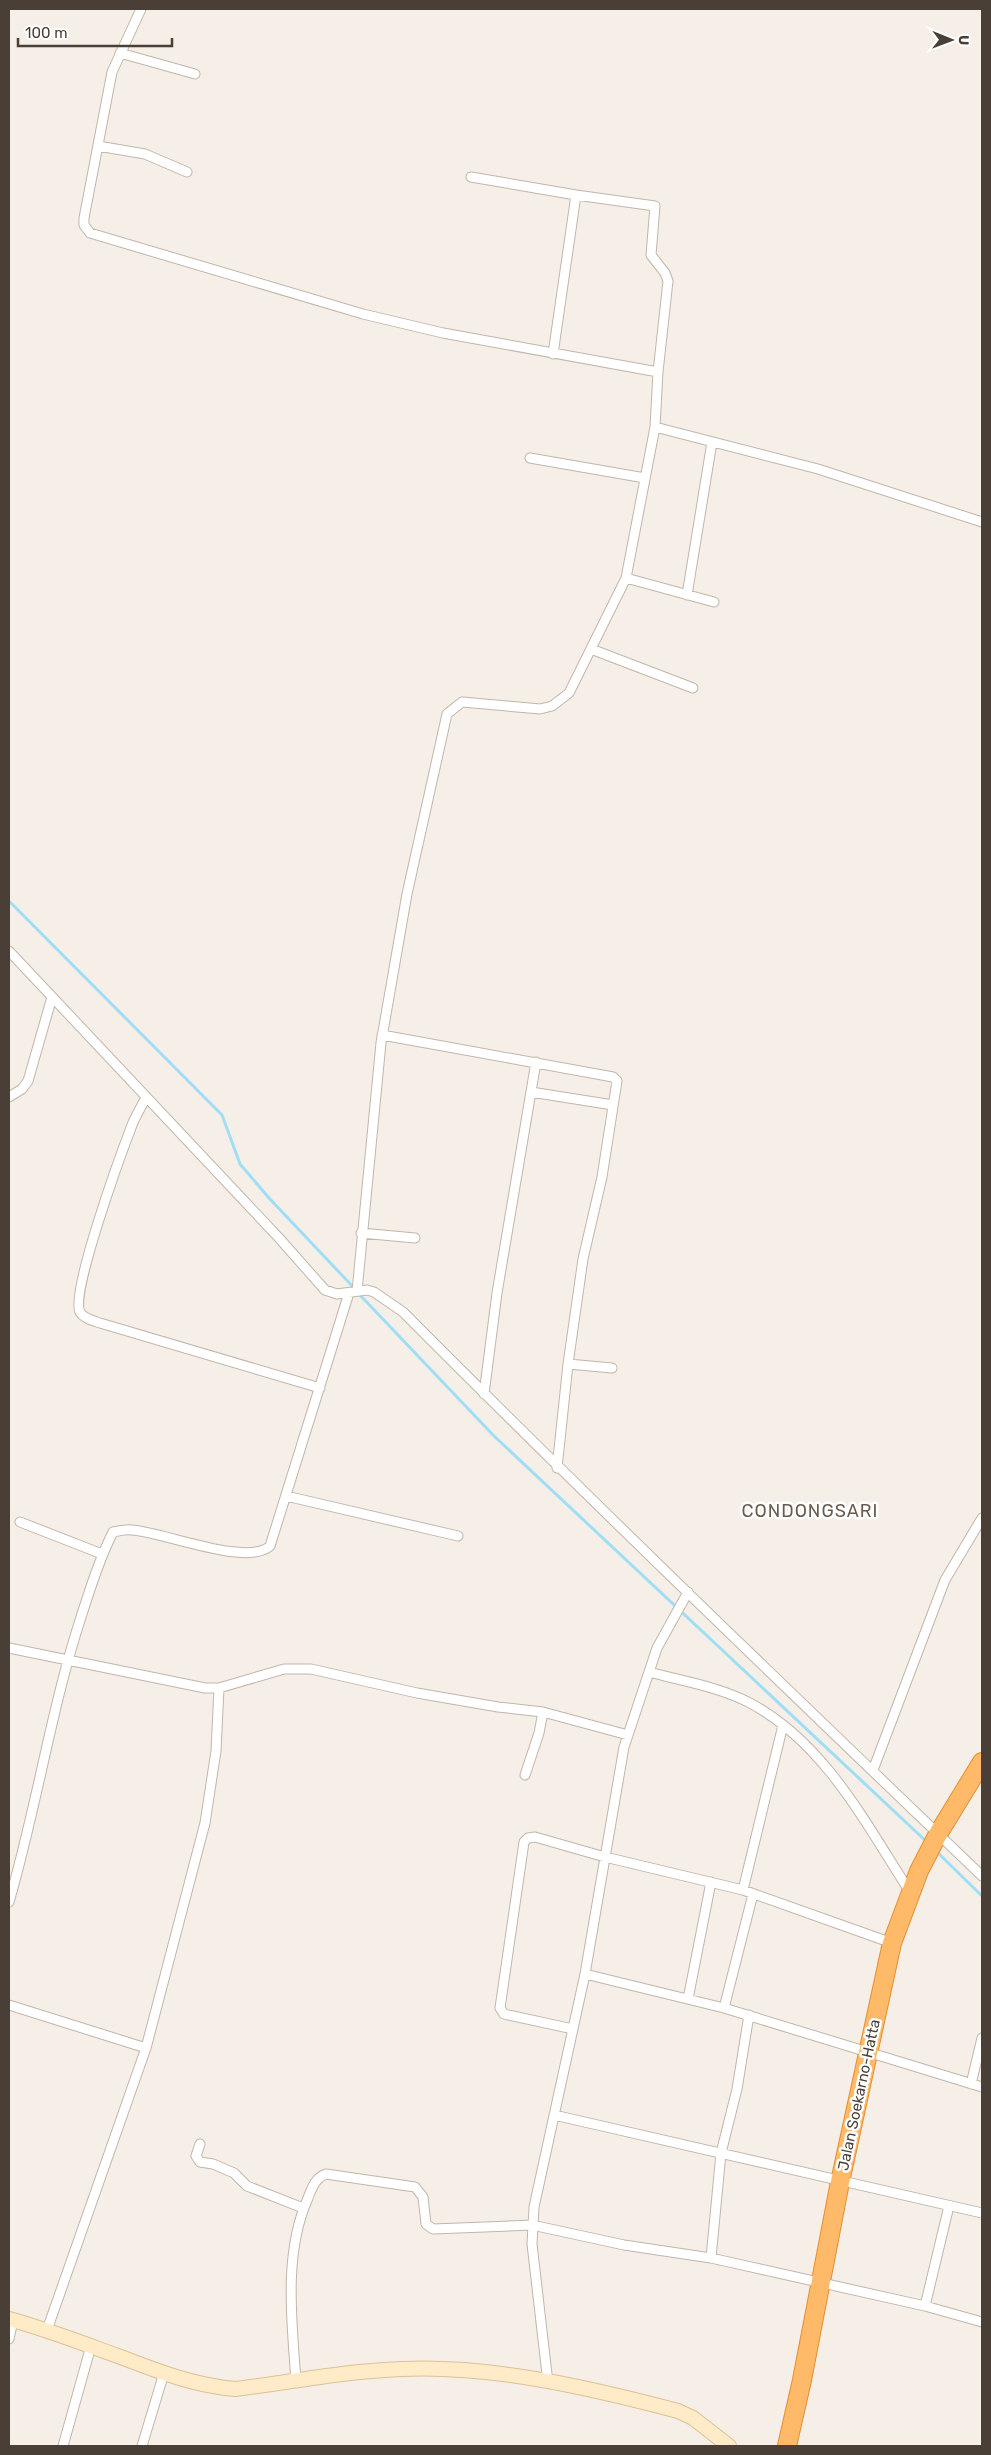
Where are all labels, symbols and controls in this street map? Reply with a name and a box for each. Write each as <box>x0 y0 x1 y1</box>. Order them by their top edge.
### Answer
scale bar <box>18 15 171 47</box>
north arrow <box>926 15 976 65</box>
text: 100 m <box>25 24 67 42</box>
text: U <box>955 35 972 45</box>
district label: CONDONGSARI <box>742 1500 878 1522</box>
street label: Jalan Soekarno-Hatta <box>834 2018 884 2172</box>

